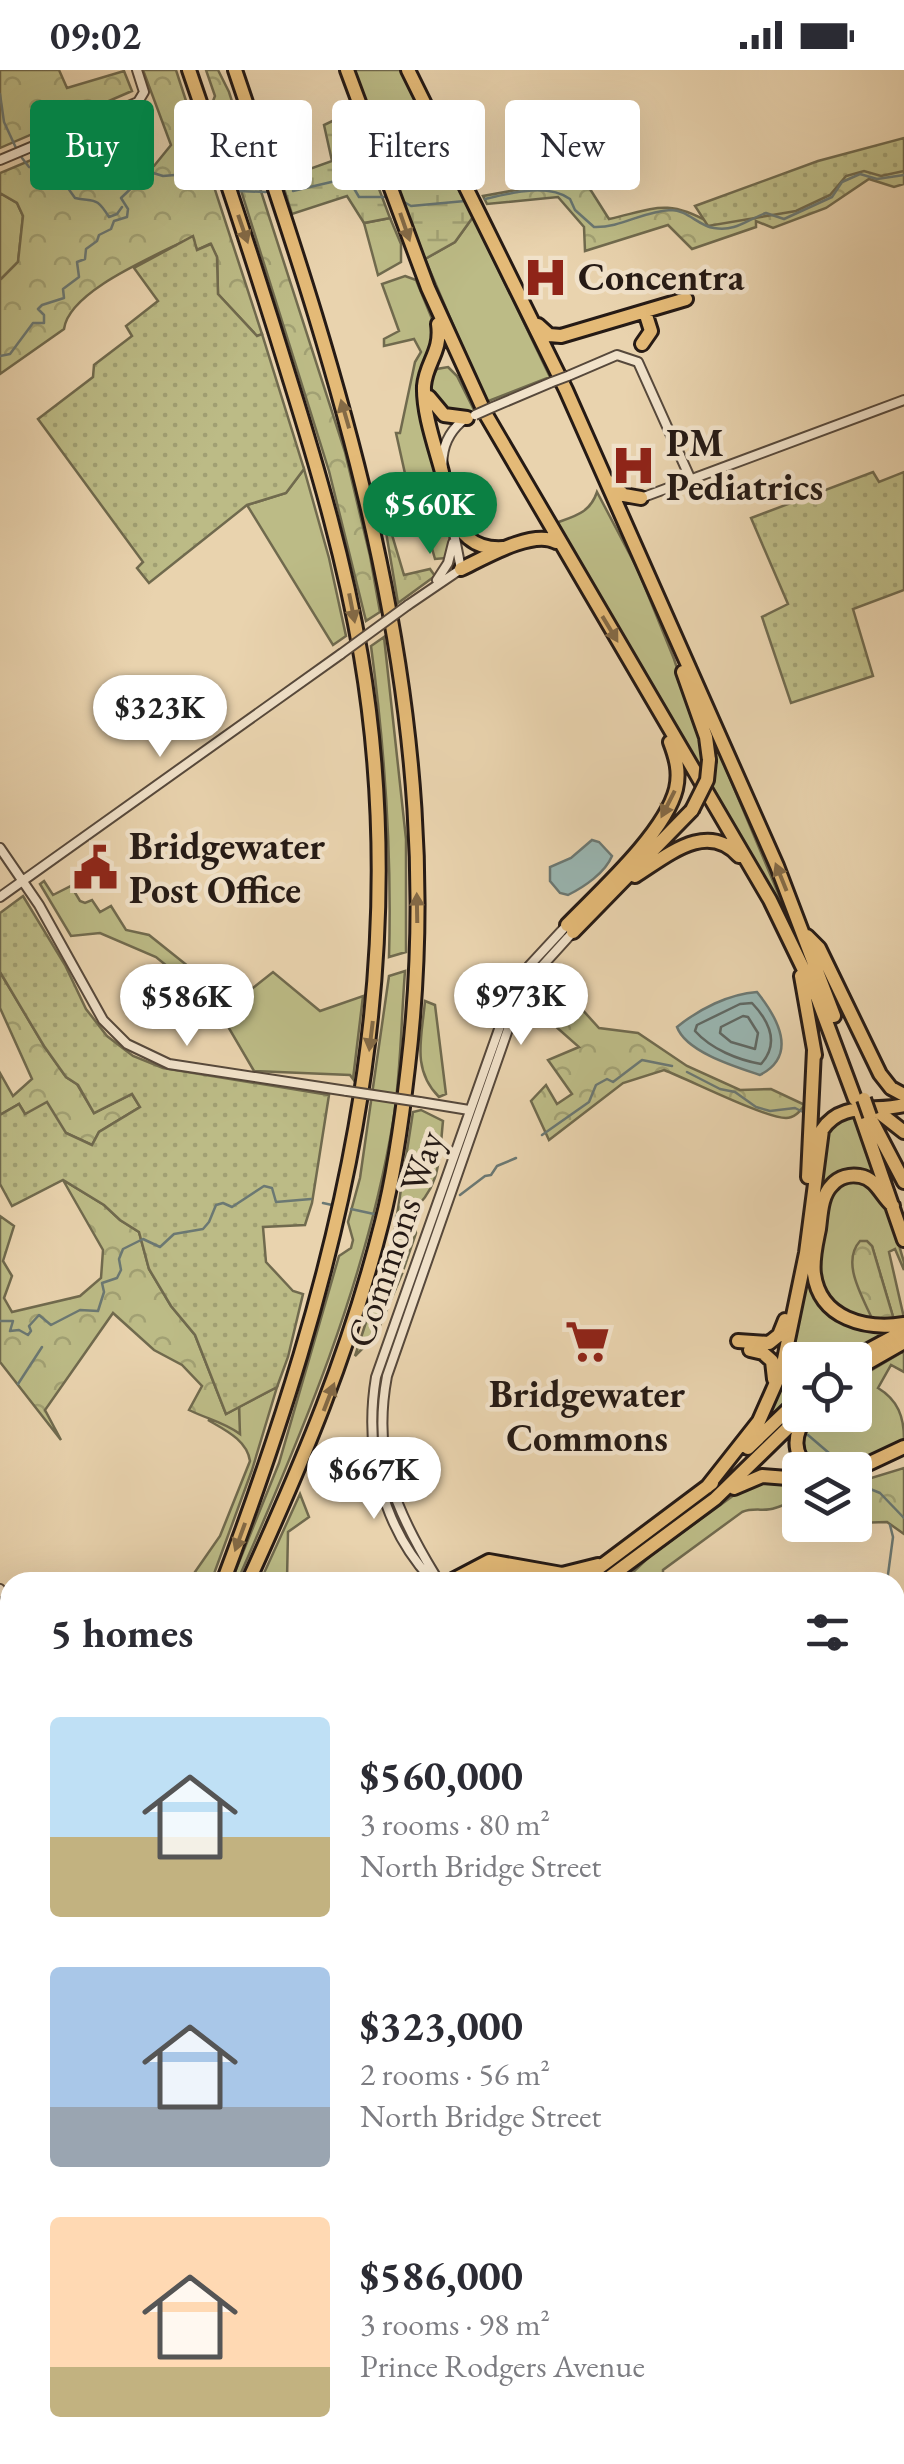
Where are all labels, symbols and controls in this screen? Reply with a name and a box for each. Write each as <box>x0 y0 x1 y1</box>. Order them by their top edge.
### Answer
text: 09:02 <box>50 11 141 60</box>
chip: Buy <box>30 100 154 190</box>
chip: Rent <box>174 100 312 190</box>
chip: Filters <box>332 100 485 190</box>
chip: New <box>505 100 640 190</box>
one-way arrow <box>398 213 413 243</box>
one-way arrow <box>237 214 252 244</box>
place label: Concentra <box>578 252 745 301</box>
hospital icon: Concentra <box>521 253 569 301</box>
one-way arrow <box>337 398 353 429</box>
place label: PM Pediatrics <box>666 418 823 511</box>
hospital icon: PM Pediatrics <box>609 441 657 489</box>
pin: $560K <box>360 472 500 557</box>
text: $560K <box>385 483 475 525</box>
one-way arrow <box>344 593 360 624</box>
one-way arrow <box>600 615 618 643</box>
pin: $323K <box>90 675 230 760</box>
text: $323K <box>115 686 205 728</box>
one-way arrow <box>660 790 677 819</box>
place label: Bridgewater Post Office <box>129 821 325 914</box>
public building icon: Bridgewater Post Office <box>72 844 120 892</box>
one-way arrow <box>773 862 788 892</box>
one-way arrow <box>409 891 425 923</box>
pin: $973K <box>451 963 591 1048</box>
pin: $586K <box>117 964 257 1049</box>
text: $973K <box>476 974 566 1016</box>
text: $586K <box>142 975 232 1017</box>
one-way arrow <box>363 1021 379 1052</box>
street label: Commons Way <box>335 1124 455 1354</box>
supermarket icon: Bridgewater Commons <box>563 1318 611 1366</box>
map controls <box>782 1342 872 1542</box>
button: locate <box>782 1342 872 1432</box>
place label: Bridgewater Commons <box>489 1369 685 1462</box>
one-way arrow <box>322 1382 337 1412</box>
pin: $667K <box>304 1437 444 1522</box>
text: $667K <box>329 1448 419 1490</box>
button: layers <box>782 1452 872 1542</box>
one-way arrow <box>232 1523 247 1553</box>
text: 5 homes <box>50 1605 193 1660</box>
icon: filters <box>800 1605 855 1660</box>
text: $560,000 <box>360 1748 523 1803</box>
icon: home <box>130 1757 250 1877</box>
text: 3 rooms · 80 m² <box>360 1803 550 1845</box>
text: North Bridge Street <box>360 1845 601 1887</box>
text: $323,000 <box>360 1998 523 2053</box>
icon: home <box>130 2007 250 2127</box>
text: 2 rooms · 56 m² <box>360 2053 550 2095</box>
text: North Bridge Street <box>360 2095 601 2137</box>
text: $586,000 <box>360 2248 523 2303</box>
icon: home <box>130 2257 250 2377</box>
text: 3 rooms · 98 m² <box>360 2303 550 2345</box>
text: Prince Rodgers Avenue <box>360 2345 645 2387</box>

